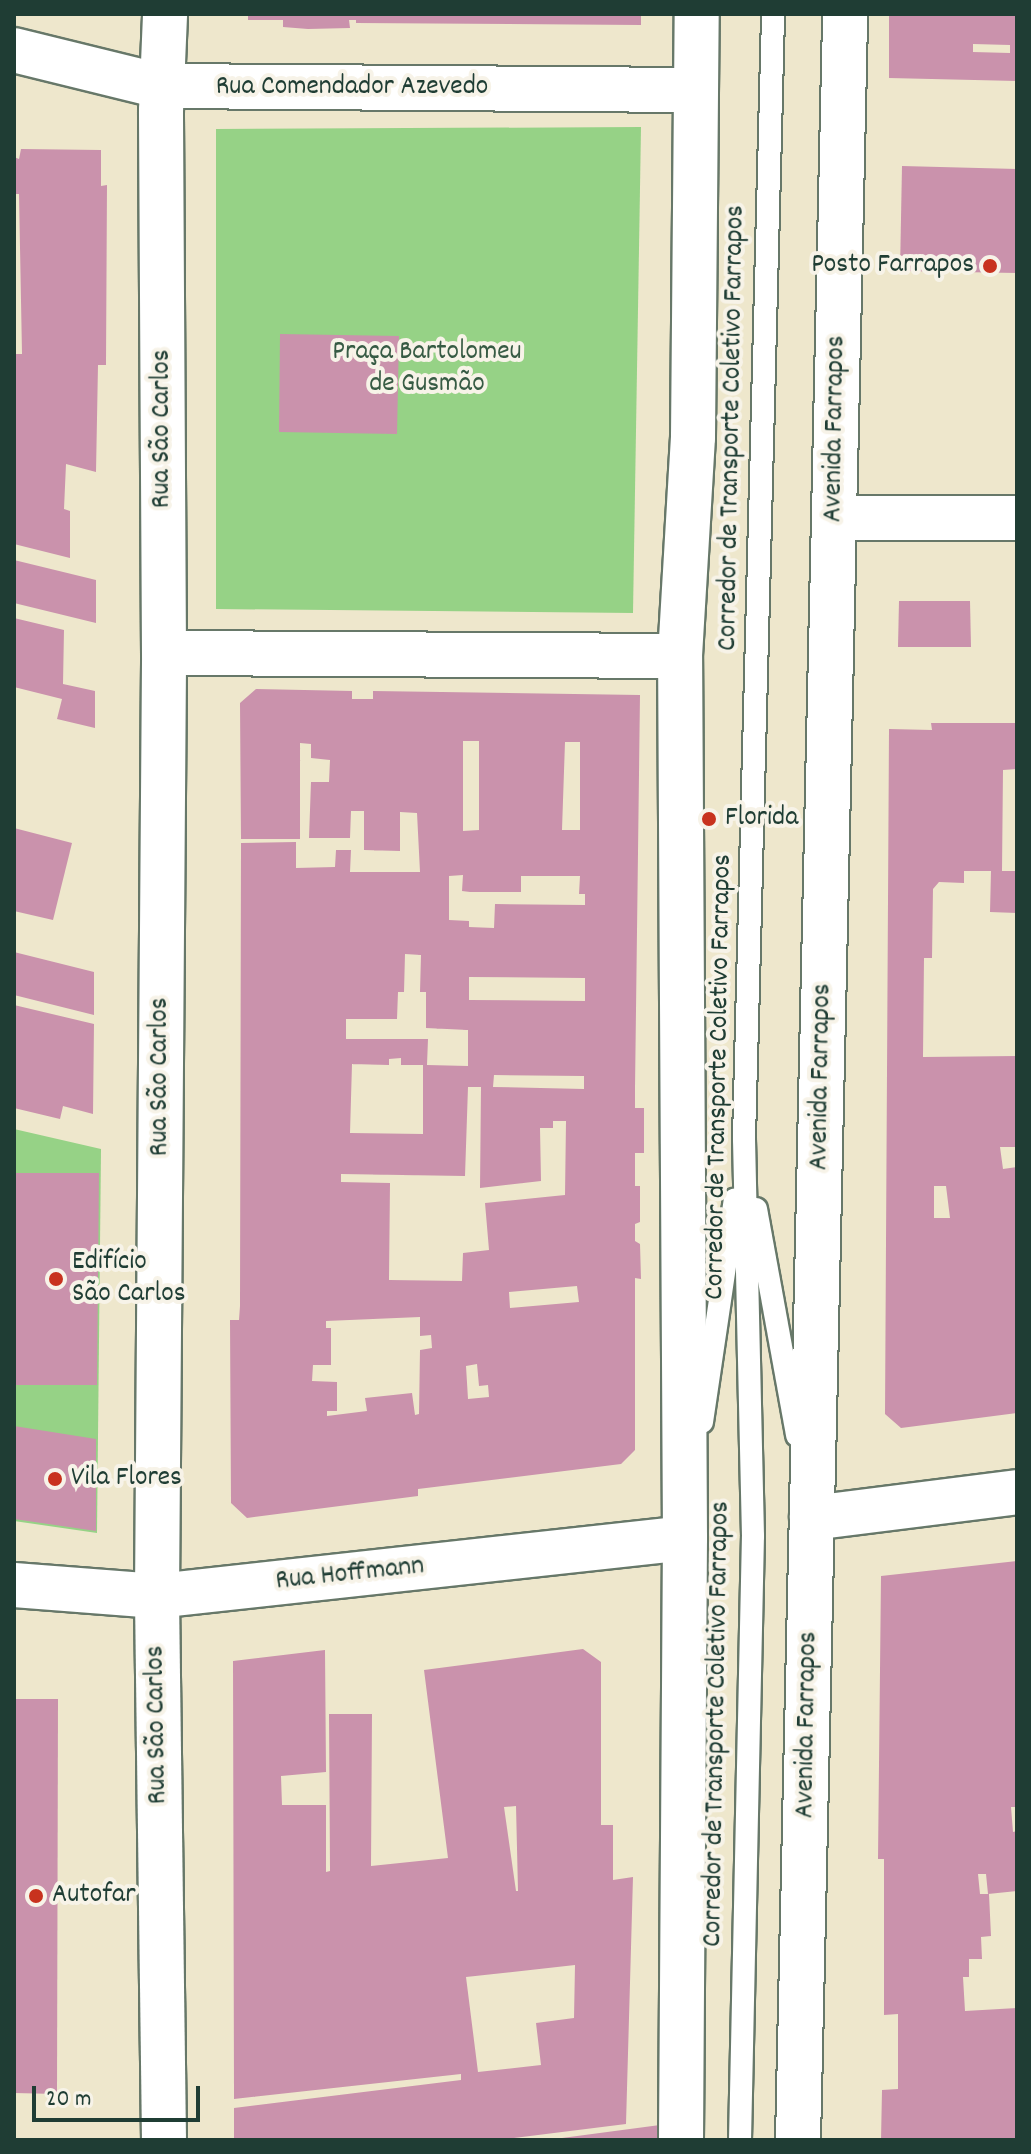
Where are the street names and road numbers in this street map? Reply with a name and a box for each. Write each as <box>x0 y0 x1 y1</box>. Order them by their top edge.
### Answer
street label: Rua Comendador Azevedo <box>216 71 488 105</box>
street label: Corredor de Transporte Coletivo Farrapos <box>712 205 754 651</box>
street label: Avenida Farrapos <box>818 335 854 523</box>
street label: Rua São Carlos <box>146 350 180 508</box>
street label: Corredor de Transporte Coletivo Farrapos <box>699 854 741 1300</box>
street label: Avenida Farrapos <box>804 983 840 1171</box>
street label: Rua São Carlos <box>144 998 178 1156</box>
street label: Corredor de Transporte Coletivo Farrapos <box>697 1501 739 1947</box>
street label: Rua Hoffmann <box>274 1550 426 1600</box>
street label: Avenida Farrapos <box>790 1631 826 1819</box>
street label: Rua São Carlos <box>140 1645 176 1805</box>

